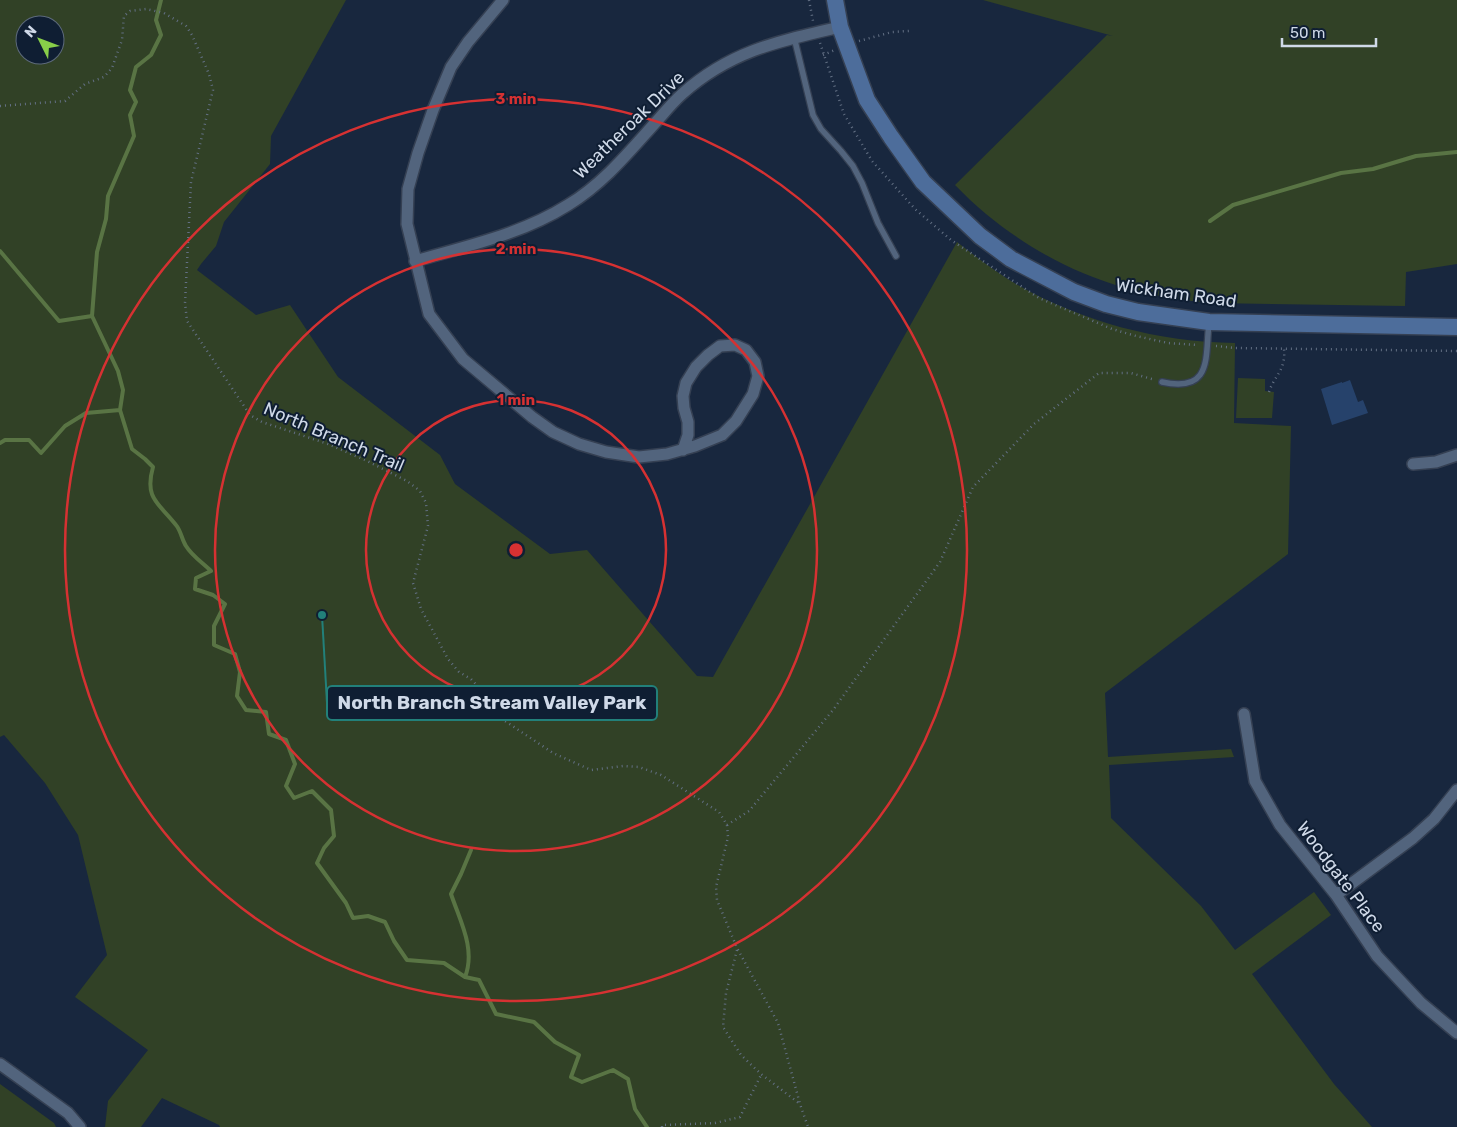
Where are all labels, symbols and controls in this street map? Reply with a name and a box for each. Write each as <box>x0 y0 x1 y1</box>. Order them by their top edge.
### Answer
north arrow <box>15 15 65 65</box>
scale bar <box>1282 15 1376 47</box>
text: N <box>21 22 40 41</box>
text: 50 m <box>1290 24 1325 42</box>
street label: Weatheroak Drive <box>569 66 689 184</box>
text: 3 min <box>496 90 536 108</box>
text: 2 min <box>496 240 536 258</box>
street label: Wickham Road <box>1114 274 1238 312</box>
text: 1 min <box>497 391 535 409</box>
street label: North Branch Trail <box>260 397 408 477</box>
centre of rings <box>507 541 525 559</box>
callout: North Branch Stream Valley Park <box>327 686 657 720</box>
text: North Branch Stream Valley Park <box>338 691 646 714</box>
street label: Woodgate Place <box>1292 817 1390 937</box>

